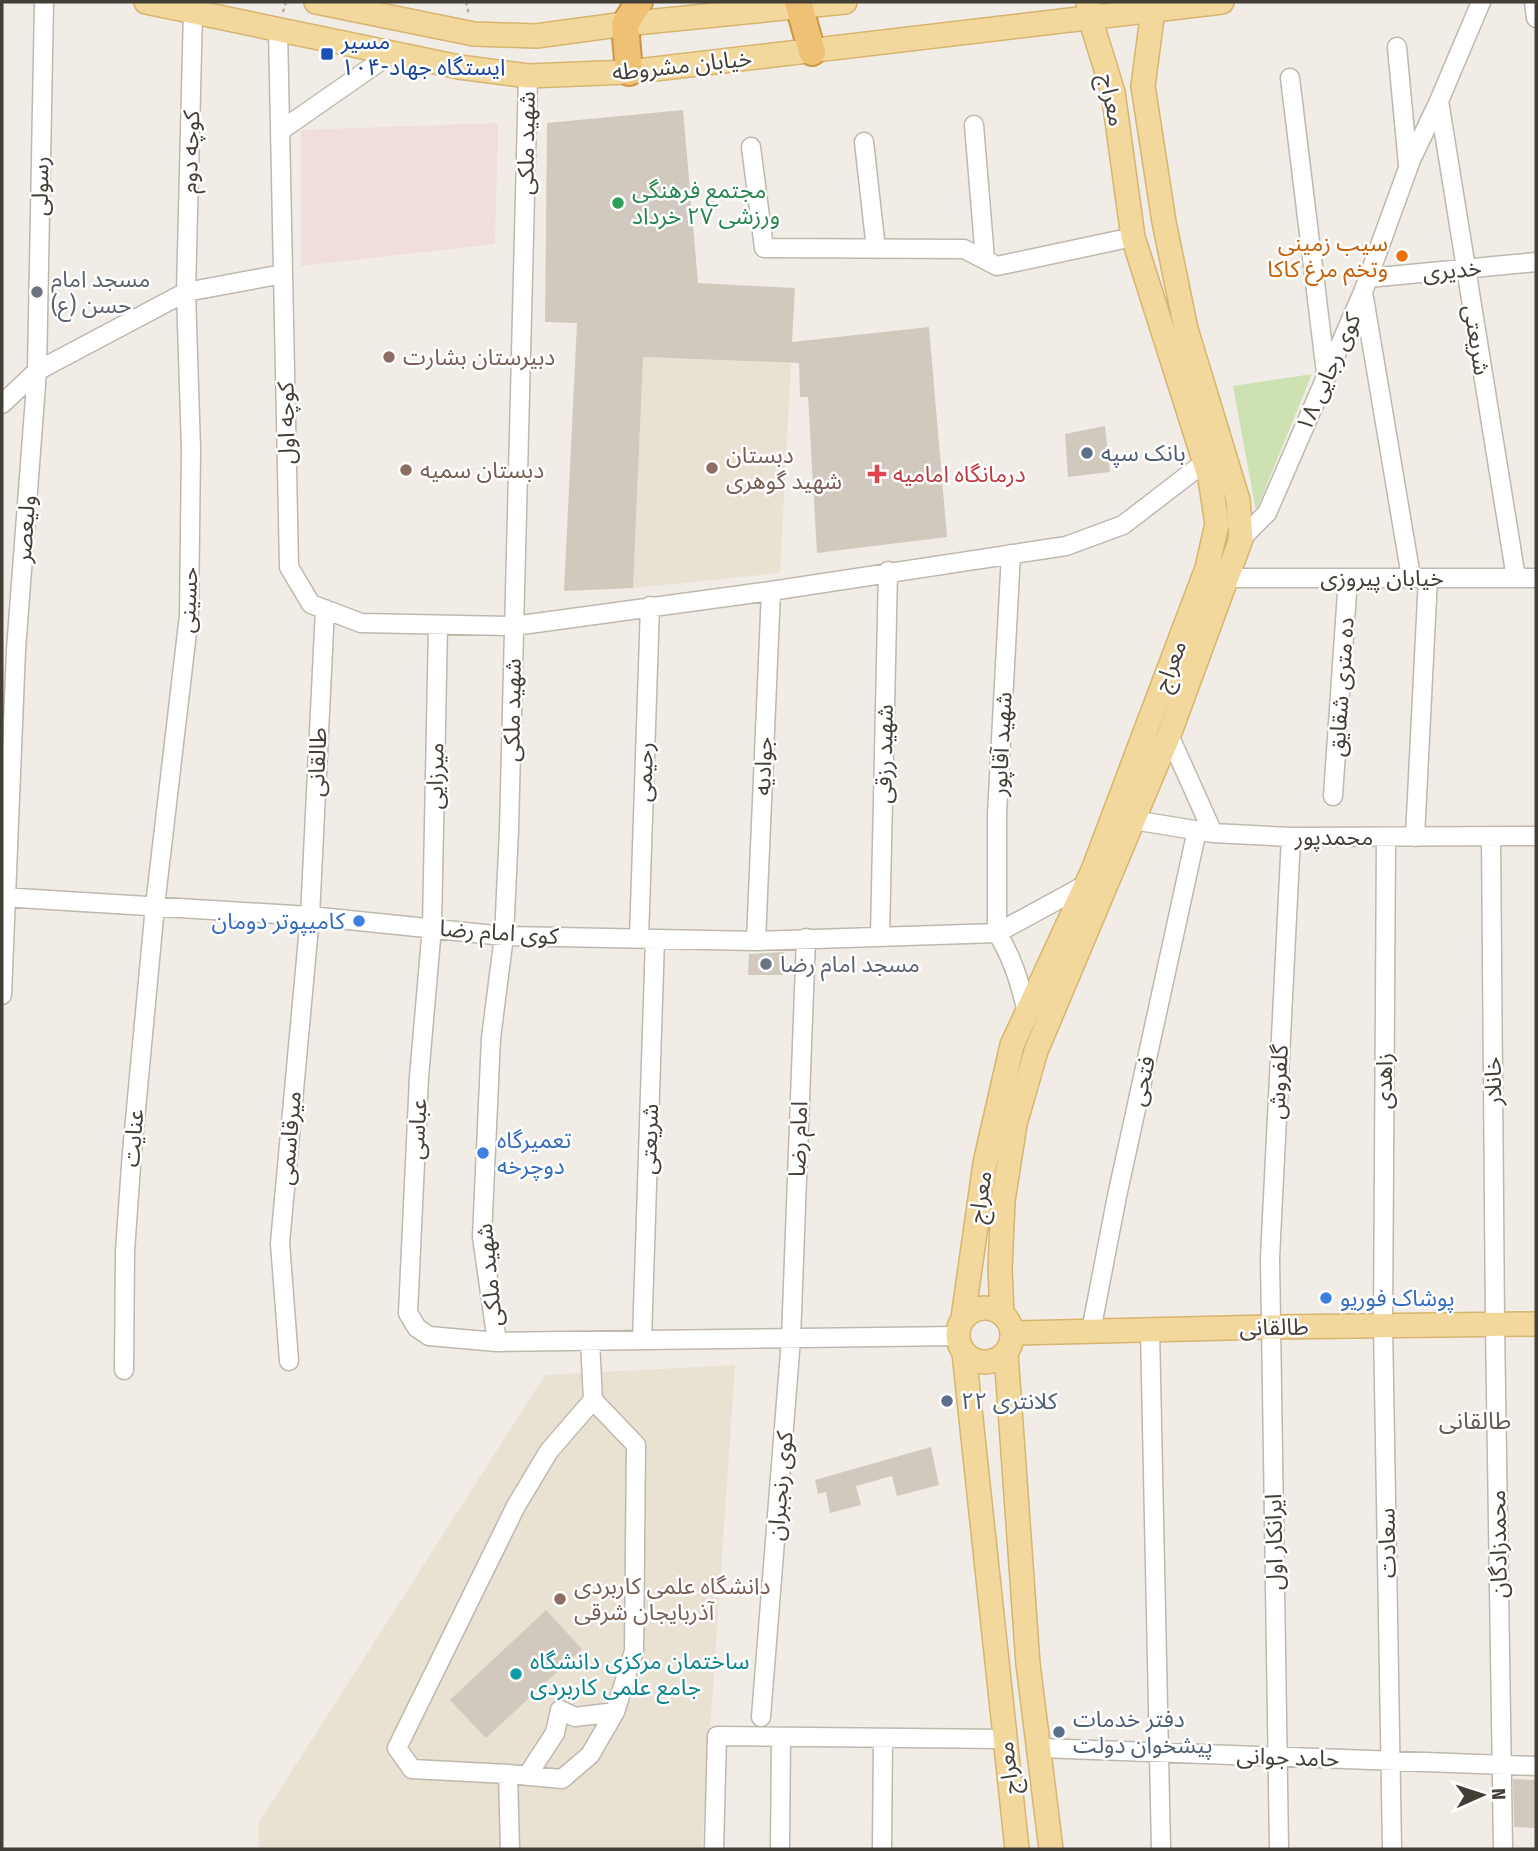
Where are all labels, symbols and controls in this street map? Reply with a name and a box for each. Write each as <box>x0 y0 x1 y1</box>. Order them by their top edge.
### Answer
place label: مسیر ۱۰۴-ایستگاه جهاد <box>340 27 505 81</box>
street label: خیابان مشروطه <box>611 44 753 86</box>
marker: مسیر ۱۰۴-ایستگاه جهاد <box>319 46 335 62</box>
street label: معراج <box>1090 71 1131 129</box>
street label: شهید ملکی <box>511 91 541 195</box>
street label: کوچه دوم <box>175 110 209 194</box>
street label: رسولی <box>25 156 55 216</box>
place label: مجتمع فرهنگی ورزشی ۲۷ خرداد <box>632 176 780 230</box>
marker: مجتمع فرهنگی ورزشی ۲۷ خرداد <box>610 195 626 211</box>
place label: سیب زمینی وتخم مرغ کاکا <box>1267 229 1388 286</box>
marker: سیب زمینی وتخم مرغ کاکا <box>1394 248 1410 264</box>
street label: خدیری <box>1421 253 1483 287</box>
place label: مسجد امام حسن (ع) <box>51 265 150 322</box>
marker: مسجد امام حسن (ع) <box>29 284 45 300</box>
street label: شریعتی <box>1458 303 1496 377</box>
street label: کوی رجایی ۱۸ <box>1289 308 1367 435</box>
place label: دبیرستان بشارت <box>403 343 555 371</box>
marker: دبیرستان بشارت <box>381 349 397 365</box>
street label: کوچه اول <box>271 381 302 464</box>
place label: بانک سپه <box>1101 439 1186 468</box>
place label: دبستان شهید گوهری <box>726 441 842 495</box>
marker: بانک سپه <box>1079 445 1095 461</box>
place label: دبستان سمیه <box>420 456 544 484</box>
marker: دبستان شهید گوهری <box>704 460 720 476</box>
place label: درمانگاه امامیه <box>893 460 1026 488</box>
marker: دبستان سمیه <box>398 462 414 478</box>
marker: درمانگاه امامیه <box>867 464 887 484</box>
street label: ولیعصر <box>9 494 41 565</box>
street label: خیابان پیروزی <box>1320 564 1444 593</box>
street label: حسینی <box>172 566 204 634</box>
street label: ده متری شقایق <box>1322 616 1360 758</box>
street label: معراج <box>1147 636 1195 697</box>
street label: شهید ملکی <box>497 658 527 762</box>
street label: شهید آقاپور <box>984 691 1019 798</box>
street label: شهید رزقی <box>869 704 899 804</box>
street label: طالقانی <box>302 727 332 797</box>
street label: جوادیه <box>748 736 778 796</box>
street label: میرزایی <box>420 742 450 810</box>
street label: رحیمی <box>629 742 659 802</box>
street label: محمدپور <box>1294 823 1373 852</box>
place label: کامیپوتر دومان <box>212 907 346 936</box>
marker: کامیپوتر دومان <box>351 913 367 929</box>
street label: کوی امام رضا <box>438 914 560 954</box>
place label: مسجد امام رضا <box>780 950 920 982</box>
marker: مسجد امام رضا <box>758 956 774 972</box>
street label: گلفروش <box>1262 1043 1294 1120</box>
street label: فتحی <box>1123 1053 1161 1109</box>
street label: زاهدی <box>1370 1053 1398 1109</box>
street label: خانلار <box>1479 1056 1507 1107</box>
street label: میرقاسمی <box>271 1090 307 1186</box>
street label: عباسی <box>401 1098 433 1160</box>
street label: امام رضا <box>783 1101 817 1178</box>
street label: شریعتی <box>634 1103 664 1175</box>
street label: عنایت <box>117 1108 149 1168</box>
place label: تعمیرگاه دوچرخه <box>497 1126 572 1181</box>
marker: تعمیرگاه دوچرخه <box>475 1145 491 1161</box>
street label: معراج <box>962 1169 1001 1225</box>
street label: شهید ملکی <box>470 1222 508 1328</box>
place label: پوشاک فوریو <box>1340 1284 1455 1313</box>
marker: پوشاک فوریو <box>1318 1290 1334 1306</box>
street label: طالقانی <box>1239 1312 1309 1342</box>
place label: کلانتری ٢٢ <box>961 1387 1058 1415</box>
marker: کلانتری ٢٢ <box>939 1393 955 1409</box>
district label: طالقانی <box>1439 1407 1511 1435</box>
street label: کوی رنجبران <box>761 1430 799 1542</box>
street label: محمدزادگان <box>1483 1490 1513 1598</box>
street label: ایرانکار اول <box>1259 1494 1289 1590</box>
street label: سعادت <box>1372 1507 1402 1579</box>
place label: دانشگاه علمی کاربردی آذربایجان شرقی <box>574 1572 770 1626</box>
marker: دانشگاه علمی کاربردی آذربایجان شرقی <box>552 1591 568 1607</box>
place label: ساختمان مرکزی دانشگاه جامع علمی کاربردی <box>530 1647 750 1704</box>
marker: ساختمان مرکزی دانشگاه جامع علمی کاربردی <box>508 1666 524 1682</box>
place label: دفتر خدمات پیشخوان دولت <box>1073 1705 1213 1760</box>
marker: دفتر خدمات پیشخوان دولت <box>1051 1724 1067 1740</box>
street label: معراج <box>991 1740 1028 1796</box>
street label: حامد جوانی <box>1236 1741 1340 1773</box>
north arrow <box>1447 1760 1517 1830</box>
text: N <box>1487 1788 1510 1800</box>

